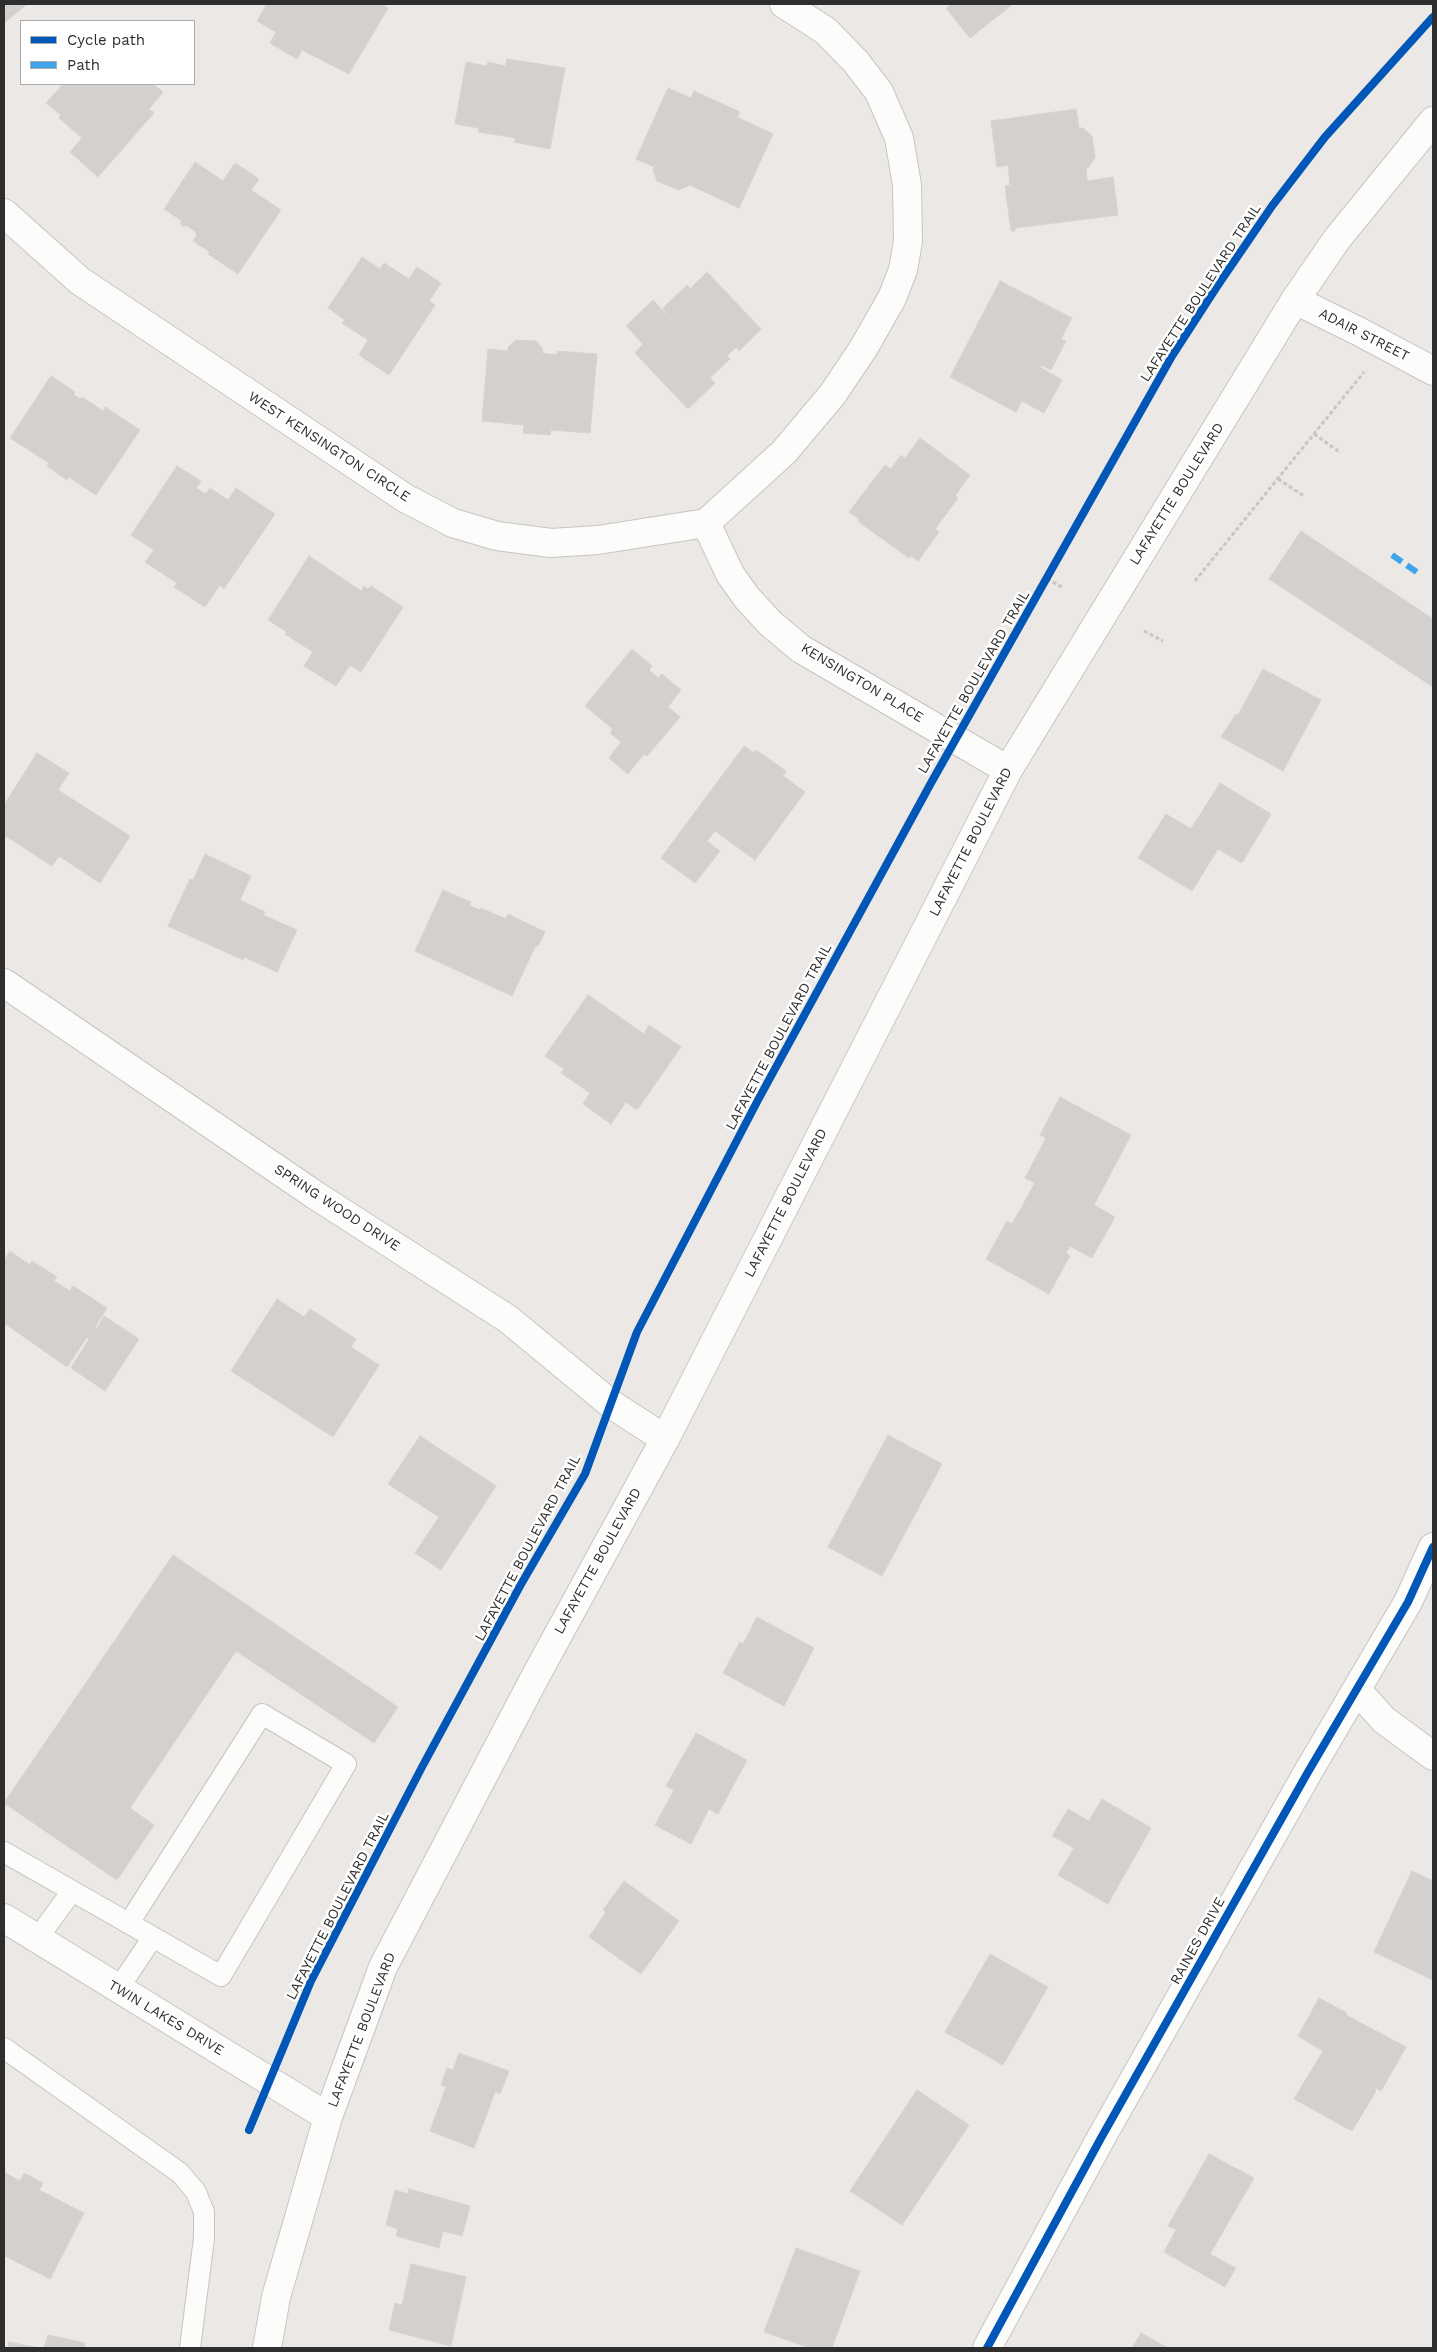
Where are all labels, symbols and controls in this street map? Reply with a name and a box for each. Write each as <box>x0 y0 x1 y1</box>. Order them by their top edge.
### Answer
legend <box>20 20 195 85</box>
text: Cycle path <box>67 31 145 49</box>
text: Path <box>67 56 100 74</box>
street label: LAFAYETTE BOULEVARD TRAIL <box>1137 201 1265 385</box>
street label: ADAIR STREET <box>1316 305 1412 365</box>
street label: WEST KENSINGTON CIRCLE <box>245 388 413 506</box>
street label: LAFAYETTE BOULEVARD <box>1126 420 1228 568</box>
street label: LAFAYETTE BOULEVARD TRAIL <box>915 587 1033 777</box>
street label: KENSINGTON PLACE <box>798 640 926 726</box>
street label: LAFAYETTE BOULEVARD <box>926 765 1016 919</box>
street label: LAFAYETTE BOULEVARD TRAIL <box>723 941 835 1133</box>
street label: LAFAYETTE BOULEVARD <box>741 1126 831 1280</box>
street label: SPRING WOOD DRIVE <box>271 1161 403 1255</box>
street label: LAFAYETTE BOULEVARD TRAIL <box>472 1452 584 1644</box>
street label: LAFAYETTE BOULEVARD <box>551 1485 645 1637</box>
street label: LAFAYETTE BOULEVARD TRAIL <box>283 1809 393 2003</box>
street label: RAINES DRIVE <box>1167 1894 1229 1988</box>
street label: LAFAYETTE BOULEVARD <box>325 1950 399 2110</box>
street label: TWIN LAKES DRIVE <box>105 1977 227 2059</box>

